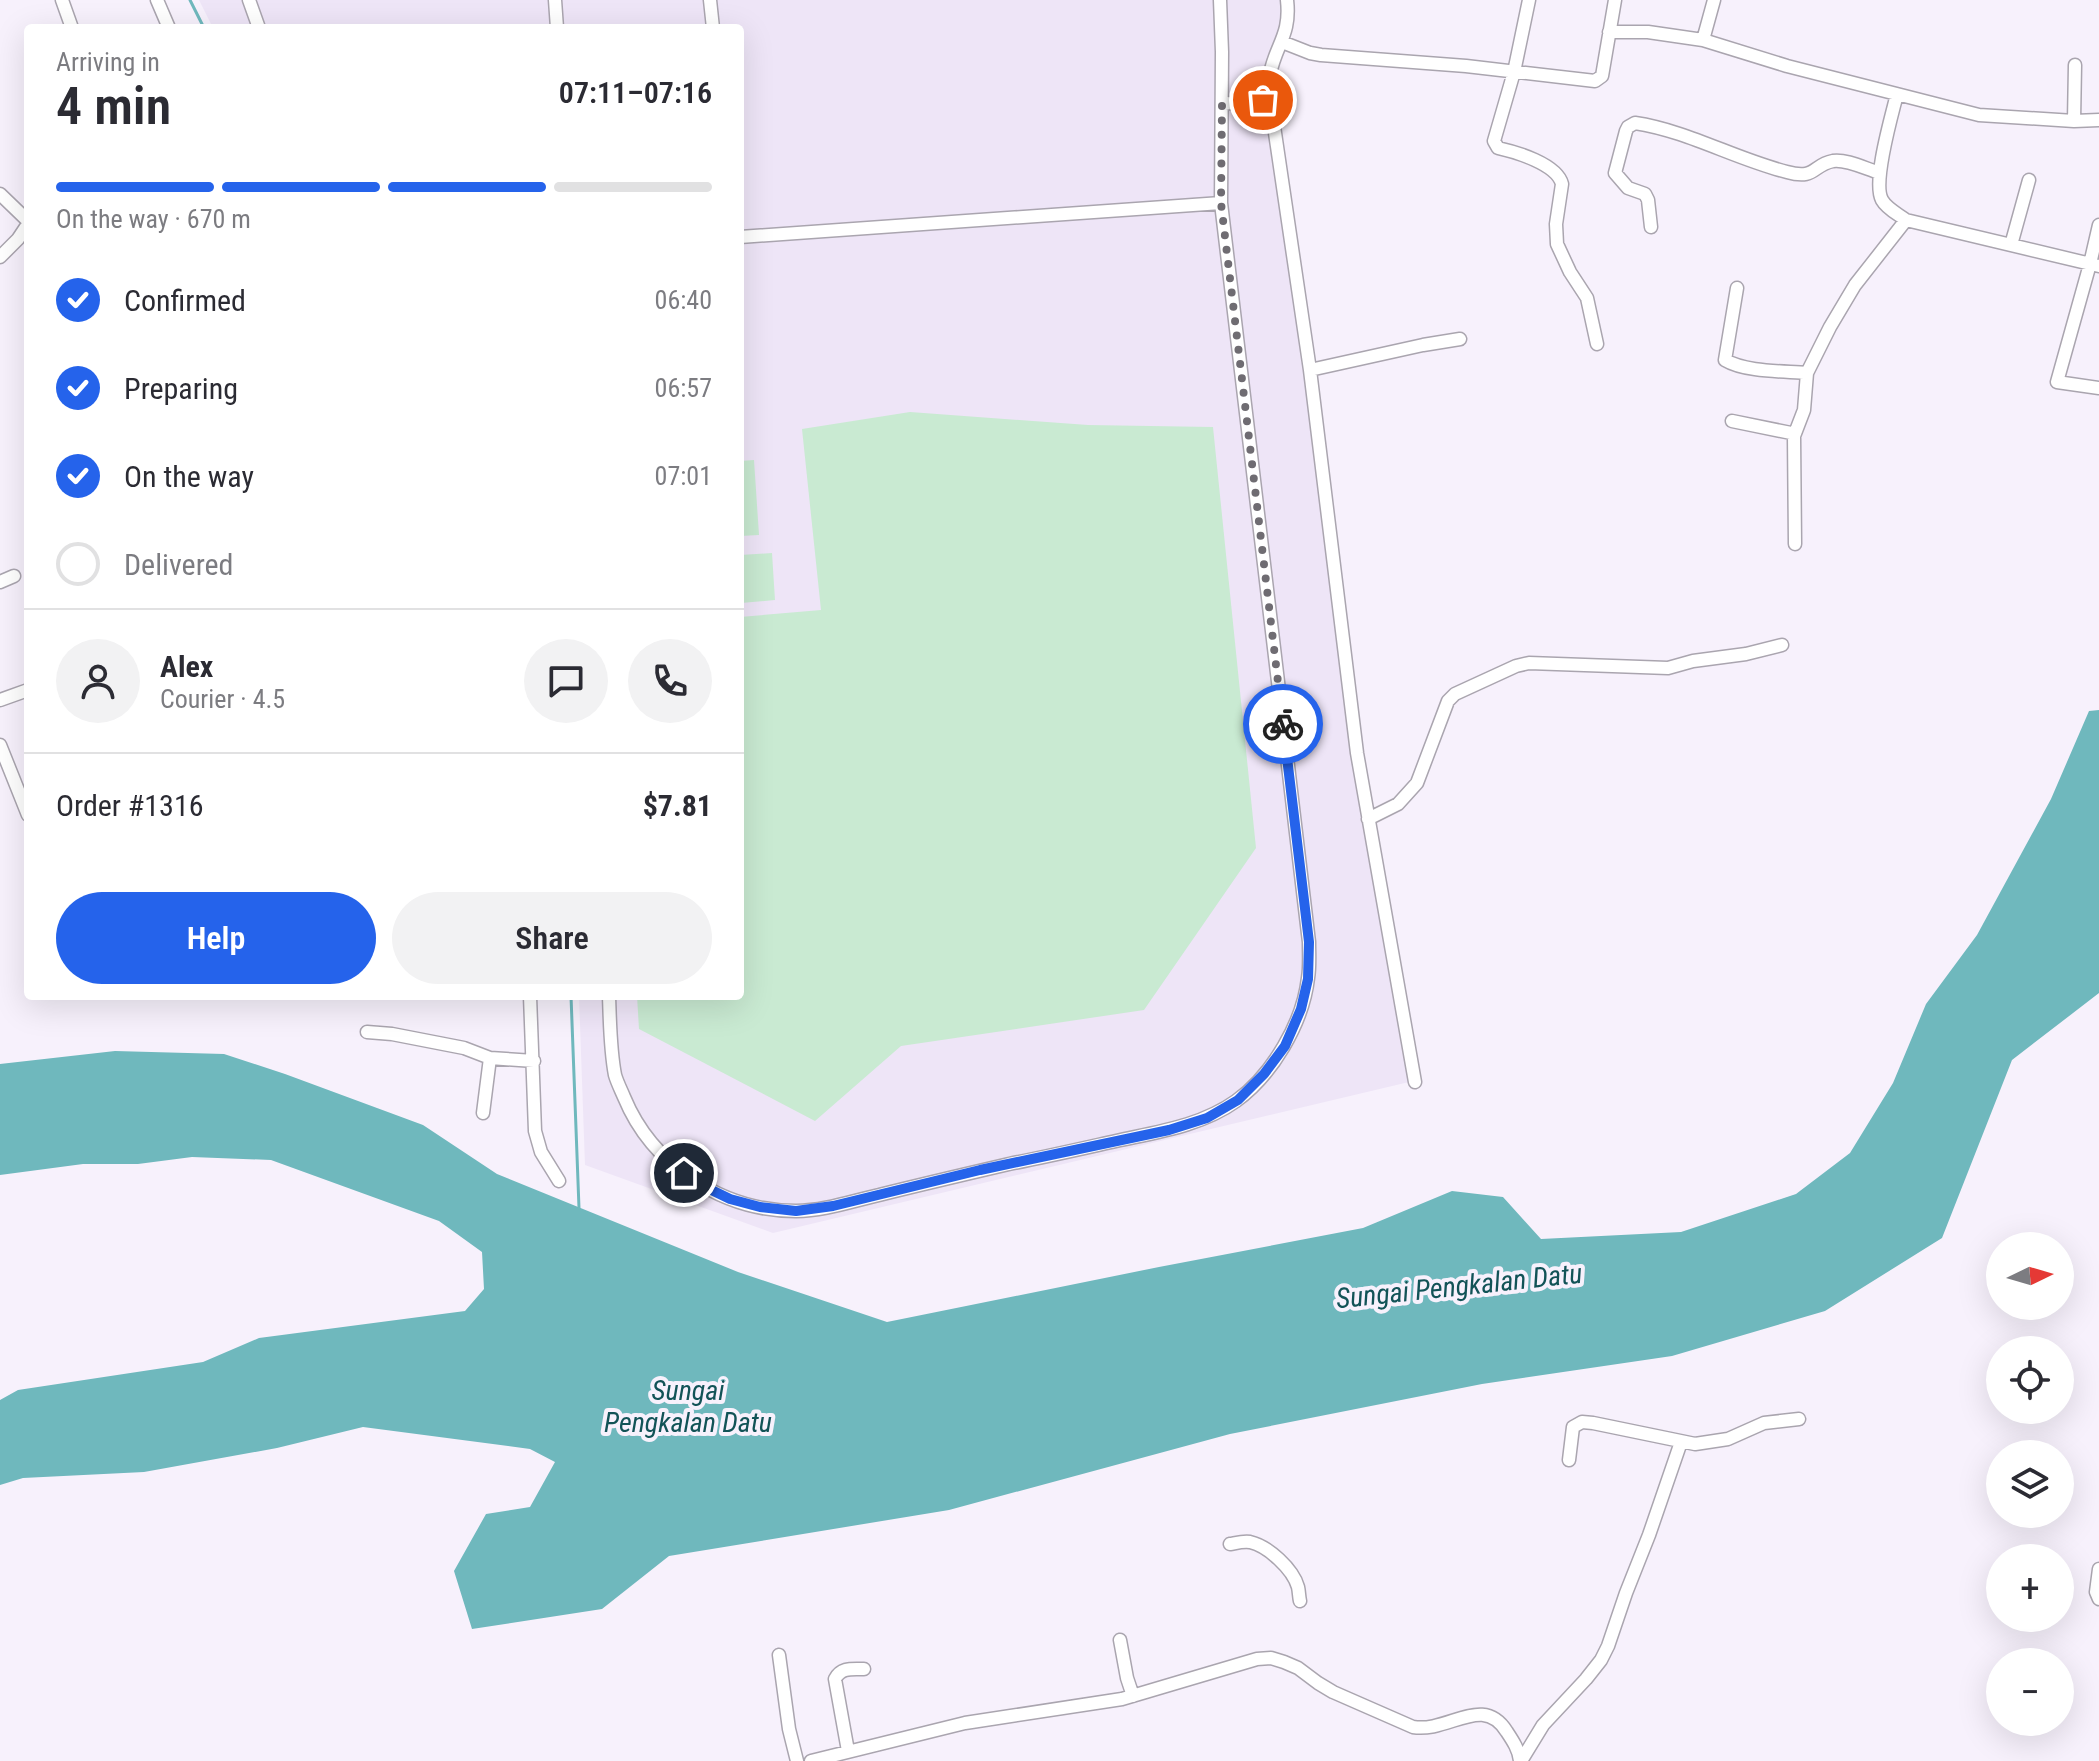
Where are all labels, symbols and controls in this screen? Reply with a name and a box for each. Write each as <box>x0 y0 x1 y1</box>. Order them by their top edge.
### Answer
text: Arriving in <box>56 47 160 77</box>
pin <box>1229 66 1297 134</box>
text: 07:11–07:16 <box>559 75 712 110</box>
text: 4 min <box>56 76 171 137</box>
icon: bag <box>1241 78 1285 122</box>
text: On the way · 670 m <box>56 204 251 234</box>
icon: check <box>56 278 100 322</box>
text: Confirmed <box>124 283 246 318</box>
text: 06:40 <box>655 285 712 315</box>
icon: check <box>56 366 100 410</box>
text: Preparing <box>124 371 238 406</box>
text: 06:57 <box>655 373 712 403</box>
icon: check <box>56 454 100 498</box>
text: On the way <box>124 459 254 494</box>
text: 07:01 <box>655 461 712 491</box>
text: Delivered <box>124 547 233 582</box>
button: person <box>56 639 140 723</box>
button: chat <box>524 639 608 723</box>
button: phone <box>628 639 712 723</box>
text: Alex <box>160 649 213 684</box>
text: Courier · 4.5 <box>160 684 285 714</box>
courier <box>1243 684 1323 764</box>
icon: bike <box>1261 702 1305 746</box>
text: Order #1316 <box>56 788 204 823</box>
text: $7.81 <box>643 788 712 823</box>
button: Help <box>56 892 376 984</box>
button: Share <box>392 892 712 984</box>
pin <box>650 1139 718 1207</box>
icon: home <box>662 1151 706 1195</box>
north arrow <box>1986 1232 2074 1320</box>
map controls <box>1986 1232 2074 1736</box>
water label: Sungai Pengkalan Datu <box>1334 1257 1584 1315</box>
button: locate <box>1986 1336 2074 1424</box>
water label: Sungai Pengkalan Datu <box>604 1374 772 1439</box>
button: layers <box>1986 1440 2074 1528</box>
button: + <box>1986 1544 2074 1632</box>
button: − <box>1986 1648 2074 1736</box>

